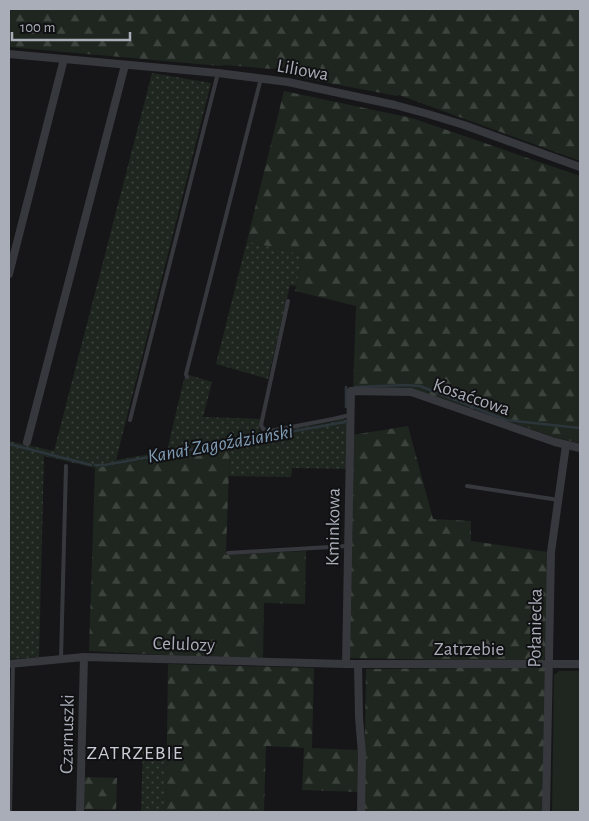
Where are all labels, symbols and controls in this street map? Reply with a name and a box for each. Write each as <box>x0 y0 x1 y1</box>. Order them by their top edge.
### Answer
scale bar <box>12 10 130 42</box>
text: 100 m <box>20 20 55 35</box>
street label: Liliowa <box>275 57 330 84</box>
street label: Kosaćcowa <box>431 375 513 420</box>
water label: Kanał Zagoździański <box>146 421 294 467</box>
street label: Kminkowa <box>323 487 344 566</box>
street label: Połaniecka <box>525 588 546 668</box>
street label: Celulozy <box>152 634 215 655</box>
street label: Zatrzebie <box>434 640 504 659</box>
street label: Czarnuszki <box>57 694 78 774</box>
district label: ZATRZEBIE <box>87 743 183 763</box>

